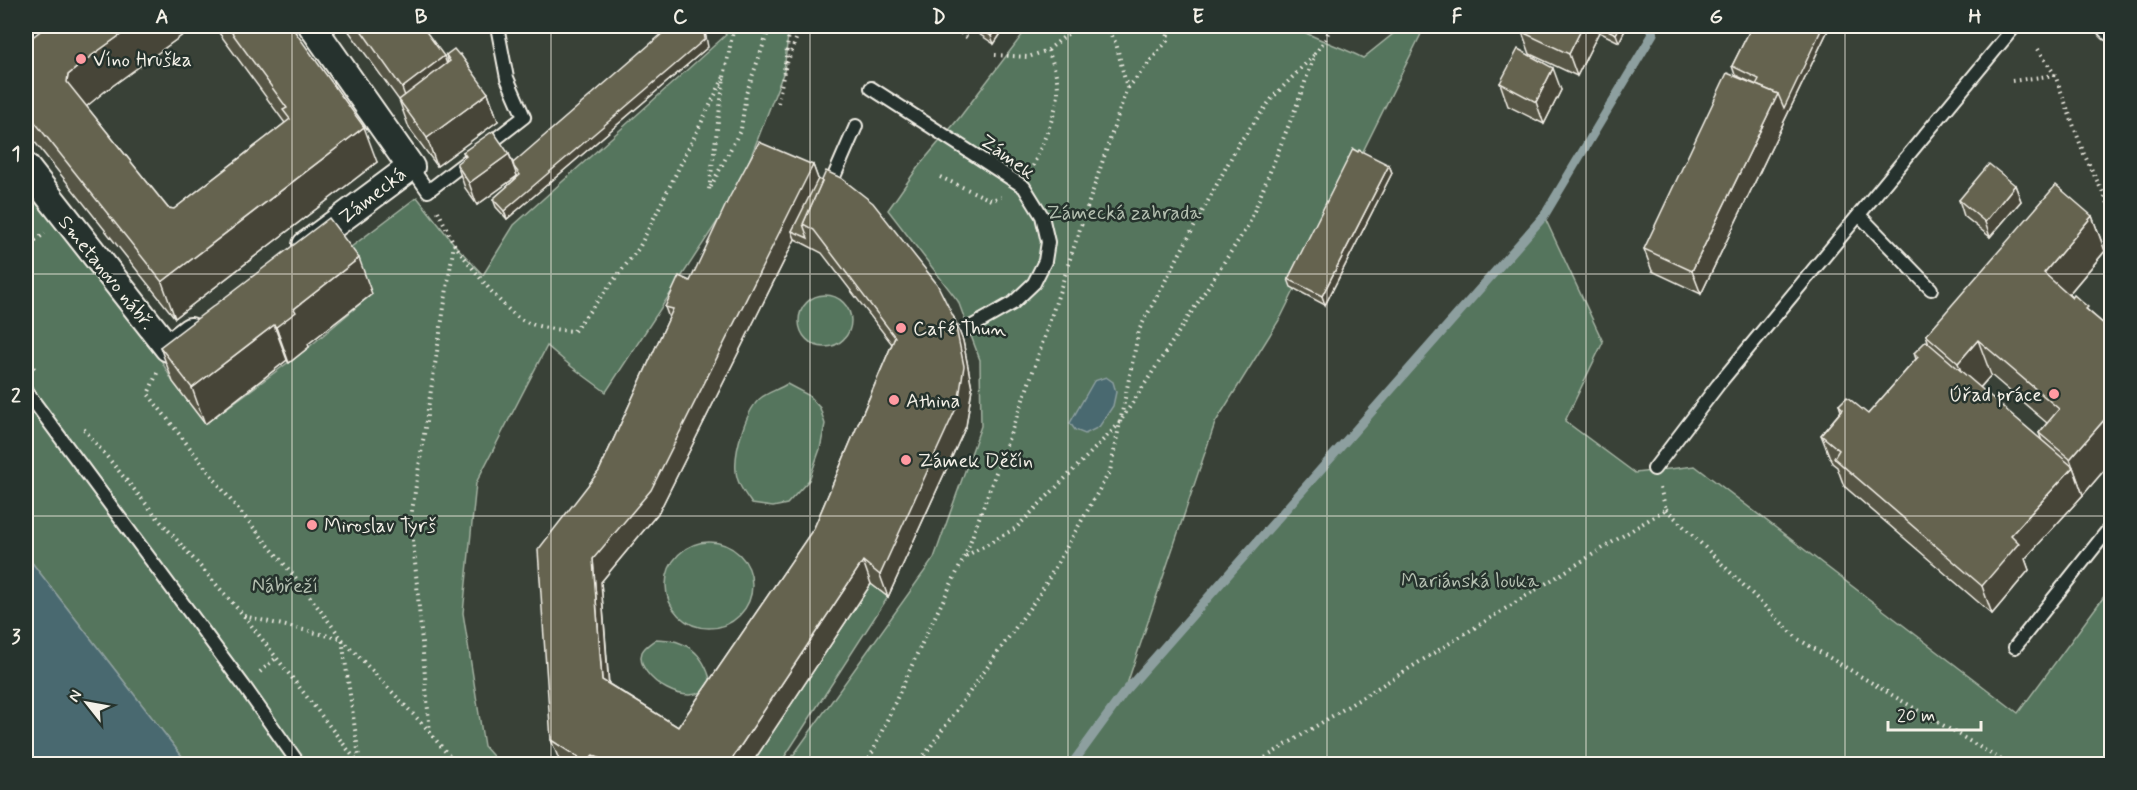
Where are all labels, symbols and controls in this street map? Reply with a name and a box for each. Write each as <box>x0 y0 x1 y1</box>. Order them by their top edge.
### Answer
text: A <box>155 4 169 31</box>
text: B <box>415 4 428 31</box>
text: C <box>673 4 688 31</box>
text: D <box>932 4 946 31</box>
text: E <box>1192 4 1204 31</box>
text: F <box>1452 4 1463 31</box>
text: G <box>1709 4 1723 31</box>
text: H <box>1968 4 1982 31</box>
place label: Víno Hruška <box>93 47 192 74</box>
marker: Víno Hruška <box>74 52 88 66</box>
street label: Zámek <box>974 128 1040 186</box>
text: 1 <box>12 141 20 168</box>
street label: Zámecká <box>333 161 412 231</box>
park label: Zámecká zahrada <box>1047 200 1202 227</box>
street label: Smetanovo nábř. <box>51 210 160 336</box>
place label: Café Thun <box>913 316 1006 343</box>
marker: Café Thun <box>894 321 908 335</box>
place label: Úřad práce <box>1948 382 2042 409</box>
text: 2 <box>11 383 21 410</box>
marker: Úřad práce <box>2047 387 2061 401</box>
place label: Athina <box>906 388 960 415</box>
marker: Athina <box>887 393 901 407</box>
place label: Zámek Děčín <box>918 448 1033 475</box>
marker: Zámek Děčín <box>899 453 913 467</box>
place label: Miroslav Tyrš <box>324 513 436 540</box>
marker: Miroslav Tyrš <box>305 518 319 532</box>
park label: Mariánská louka <box>1401 568 1540 595</box>
park label: Nábřeží <box>252 573 318 600</box>
text: 3 <box>11 624 21 651</box>
north arrow <box>57 673 117 733</box>
text: N <box>64 686 87 706</box>
scale bar <box>1888 694 1981 732</box>
text: 20 m <box>1897 704 1935 728</box>

